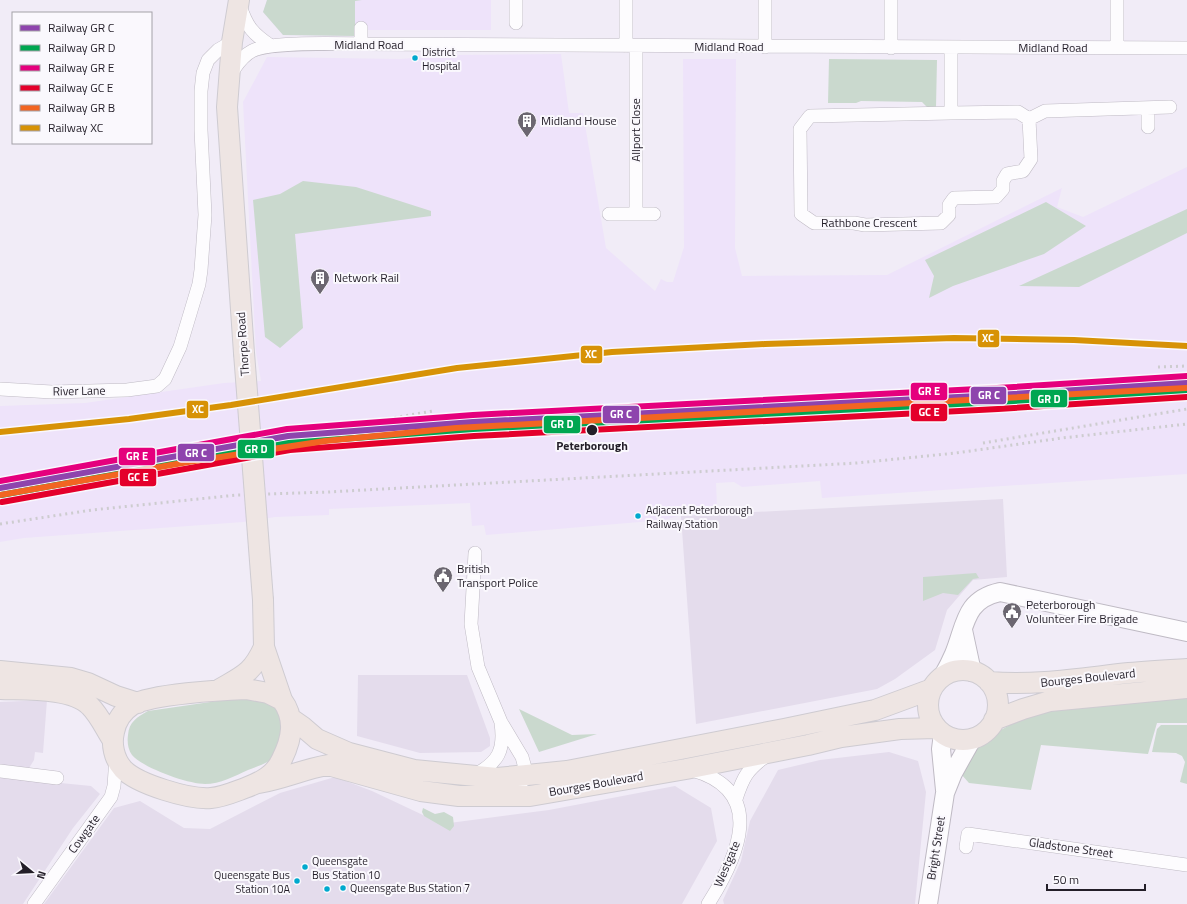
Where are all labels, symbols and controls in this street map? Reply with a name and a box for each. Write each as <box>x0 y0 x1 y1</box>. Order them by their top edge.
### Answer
legend <box>12 12 152 144</box>
text: Railway GR C <box>48 18 115 37</box>
street label: Midland Road <box>334 35 404 54</box>
street label: Midland Road <box>694 37 764 56</box>
text: Railway GR D <box>48 38 116 57</box>
street label: Midland Road <box>1018 38 1088 57</box>
place label: District Hospital <box>422 44 460 74</box>
marker: District Hospital <box>410 53 420 63</box>
text: Railway GR E <box>48 58 115 77</box>
text: Railway GC E <box>48 78 114 97</box>
text: Railway GR B <box>48 98 115 117</box>
street label: Allport Close <box>626 98 645 162</box>
building icon: Midland House <box>516 110 538 138</box>
place label: Midland House <box>541 111 617 130</box>
text: Railway XC <box>48 118 104 137</box>
street label: Rathbone Crescent <box>821 213 918 232</box>
building icon: Network Rail <box>309 267 331 295</box>
place label: Network Rail <box>334 268 399 287</box>
street label: Thorpe Road <box>231 311 254 377</box>
line badge: XC <box>977 329 1000 348</box>
text: XC <box>982 330 994 346</box>
line badge: XC <box>580 345 603 364</box>
text: XC <box>585 346 597 362</box>
street label: River Lane <box>52 381 106 400</box>
line badge: GR E <box>910 382 948 401</box>
text: GR E <box>918 383 940 399</box>
line badge: GR C <box>970 386 1007 405</box>
text: GR C <box>978 387 1000 403</box>
line badge: GR D <box>1030 389 1068 408</box>
text: GR D <box>1038 391 1060 407</box>
line badge: XC <box>186 400 209 419</box>
text: XC <box>192 401 204 417</box>
line badge: GC E <box>910 403 948 422</box>
text: GC E <box>918 404 940 420</box>
line badge: GR C <box>602 405 640 424</box>
text: GR C <box>610 406 632 422</box>
line badge: GR D <box>543 415 581 434</box>
text: GR D <box>551 416 573 432</box>
marker: Peterborough <box>585 423 599 437</box>
place label: Peterborough <box>556 436 628 455</box>
line badge: GR D <box>237 439 275 459</box>
text: GR D <box>245 441 267 457</box>
line badge: GR C <box>177 443 215 462</box>
text: GR C <box>185 445 207 461</box>
line badge: GR E <box>118 447 156 466</box>
text: GR E <box>126 448 148 464</box>
line badge: GC E <box>119 468 157 487</box>
text: GC E <box>127 469 149 485</box>
place label: Adjacent Peterborough Railway Station <box>646 502 752 532</box>
marker: Adjacent Peterborough Railway Station <box>633 511 643 521</box>
place label: British Transport Police <box>457 559 538 592</box>
public building icon: British Transport Police <box>432 565 454 593</box>
place label: Peterborough Volunteer Fire Brigade <box>1026 595 1138 628</box>
public building icon: Peterborough Volunteer Fire Brigade <box>1001 601 1023 629</box>
street label: Bourges Boulevard <box>1039 663 1136 692</box>
street label: Bourges Boulevard <box>547 766 645 801</box>
street label: Cowgate <box>63 810 104 857</box>
street label: Bright Street <box>921 814 950 881</box>
street label: Gladstone Street <box>1028 832 1115 863</box>
street label: Westgate <box>708 838 745 890</box>
north arrow <box>12 852 52 892</box>
place label: Queensgate Bus Station 10 <box>312 853 380 883</box>
marker: Queensgate Bus Station 10 <box>300 862 310 872</box>
scale bar <box>1047 866 1145 892</box>
place label: Queensgate Bus Station 10A <box>214 867 290 897</box>
text: N <box>33 869 50 881</box>
text: 50 m <box>1053 870 1079 889</box>
marker: Queensgate Bus Station 10A <box>292 876 302 886</box>
place label: Queensgate Bus Station 7 <box>350 880 470 896</box>
marker: Queensgate Bus Station 7 <box>338 883 348 893</box>
unlabelled marker <box>322 884 332 894</box>

